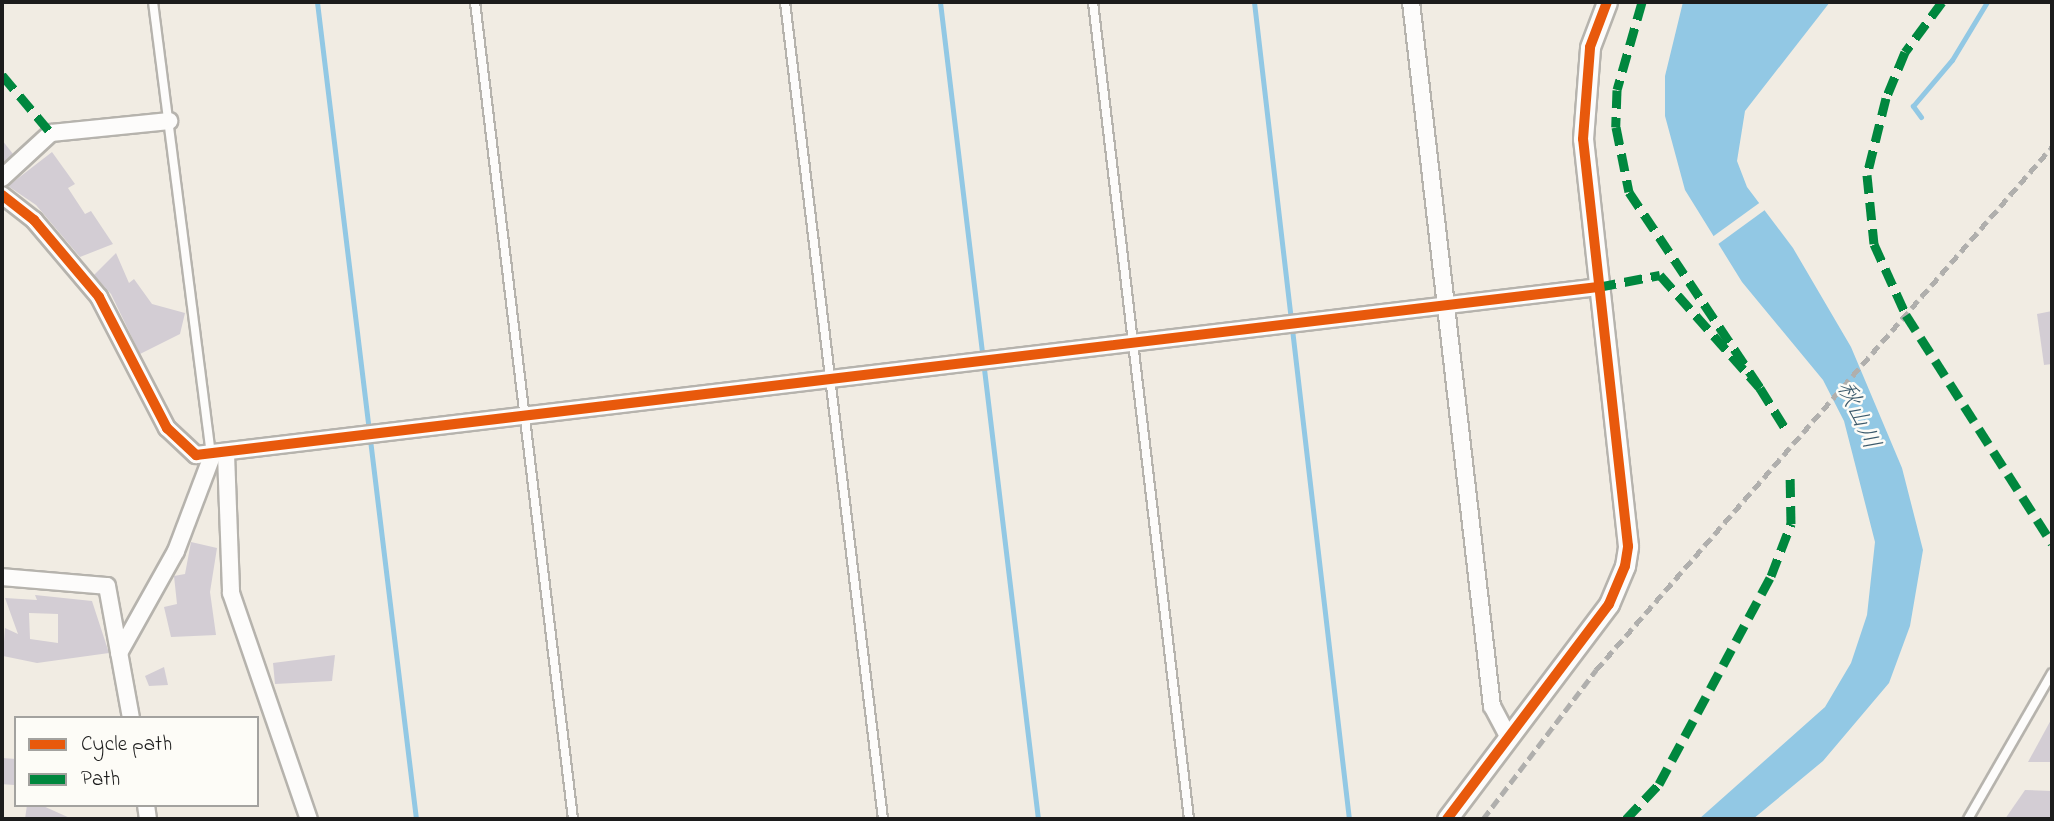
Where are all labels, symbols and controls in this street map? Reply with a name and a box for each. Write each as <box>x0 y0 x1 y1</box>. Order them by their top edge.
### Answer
water label: 秋山川 <box>1829 377 1885 455</box>
legend <box>14 716 259 807</box>
text: Cycle path <box>81 730 172 760</box>
text: Path <box>81 765 120 795</box>

